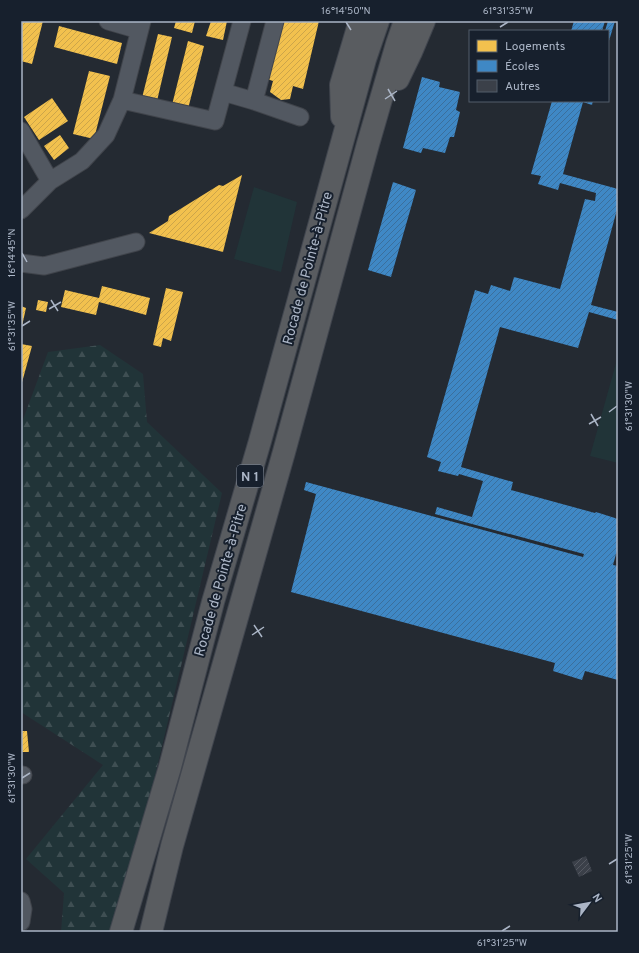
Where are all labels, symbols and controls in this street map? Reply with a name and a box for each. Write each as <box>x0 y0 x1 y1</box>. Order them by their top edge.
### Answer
text: 16°14'50"N <box>321 5 371 18</box>
text: 61°31'35"W <box>483 5 533 18</box>
legend <box>469 30 609 102</box>
text: Logements <box>505 39 565 55</box>
text: Écoles <box>505 59 540 75</box>
text: Autres <box>505 79 540 95</box>
street label: Rocade de Pointe-à-Pitre <box>280 190 337 347</box>
text: 16°14'45"N <box>6 228 19 278</box>
text: 61°31'35"W <box>6 301 19 351</box>
text: 61°31'30"W <box>623 381 636 431</box>
road number: N 1 <box>237 465 263 487</box>
street label: Rocade de Pointe-à-Pitre <box>192 502 251 659</box>
text: 61°31'30"W <box>6 753 19 803</box>
text: 61°31'25"W <box>623 834 636 884</box>
north arrow <box>569 883 609 923</box>
text: N <box>589 891 605 905</box>
text: 61°31'25"W <box>477 937 527 950</box>

